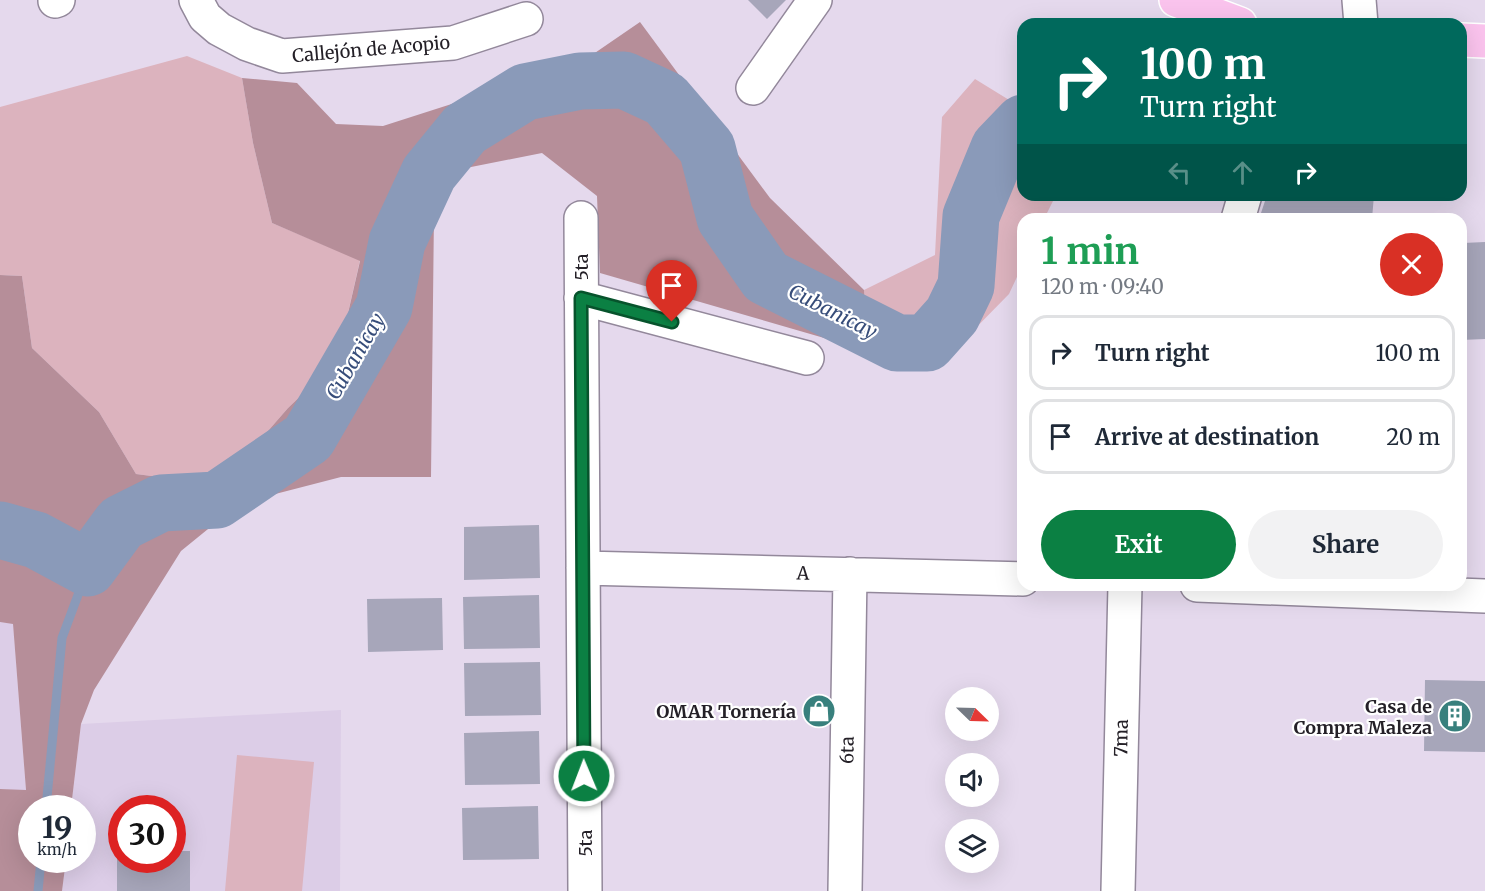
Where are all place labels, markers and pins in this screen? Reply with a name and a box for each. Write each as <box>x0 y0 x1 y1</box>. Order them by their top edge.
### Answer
pin <box>646 260 697 322</box>
shop icon: OMAR Tornería <box>801 693 837 729</box>
place label: Casa de Compra Maleza <box>1294 695 1432 739</box>
building icon: Casa de Compra Maleza <box>1437 698 1473 734</box>
place label: OMAR Tornería <box>656 700 796 723</box>

